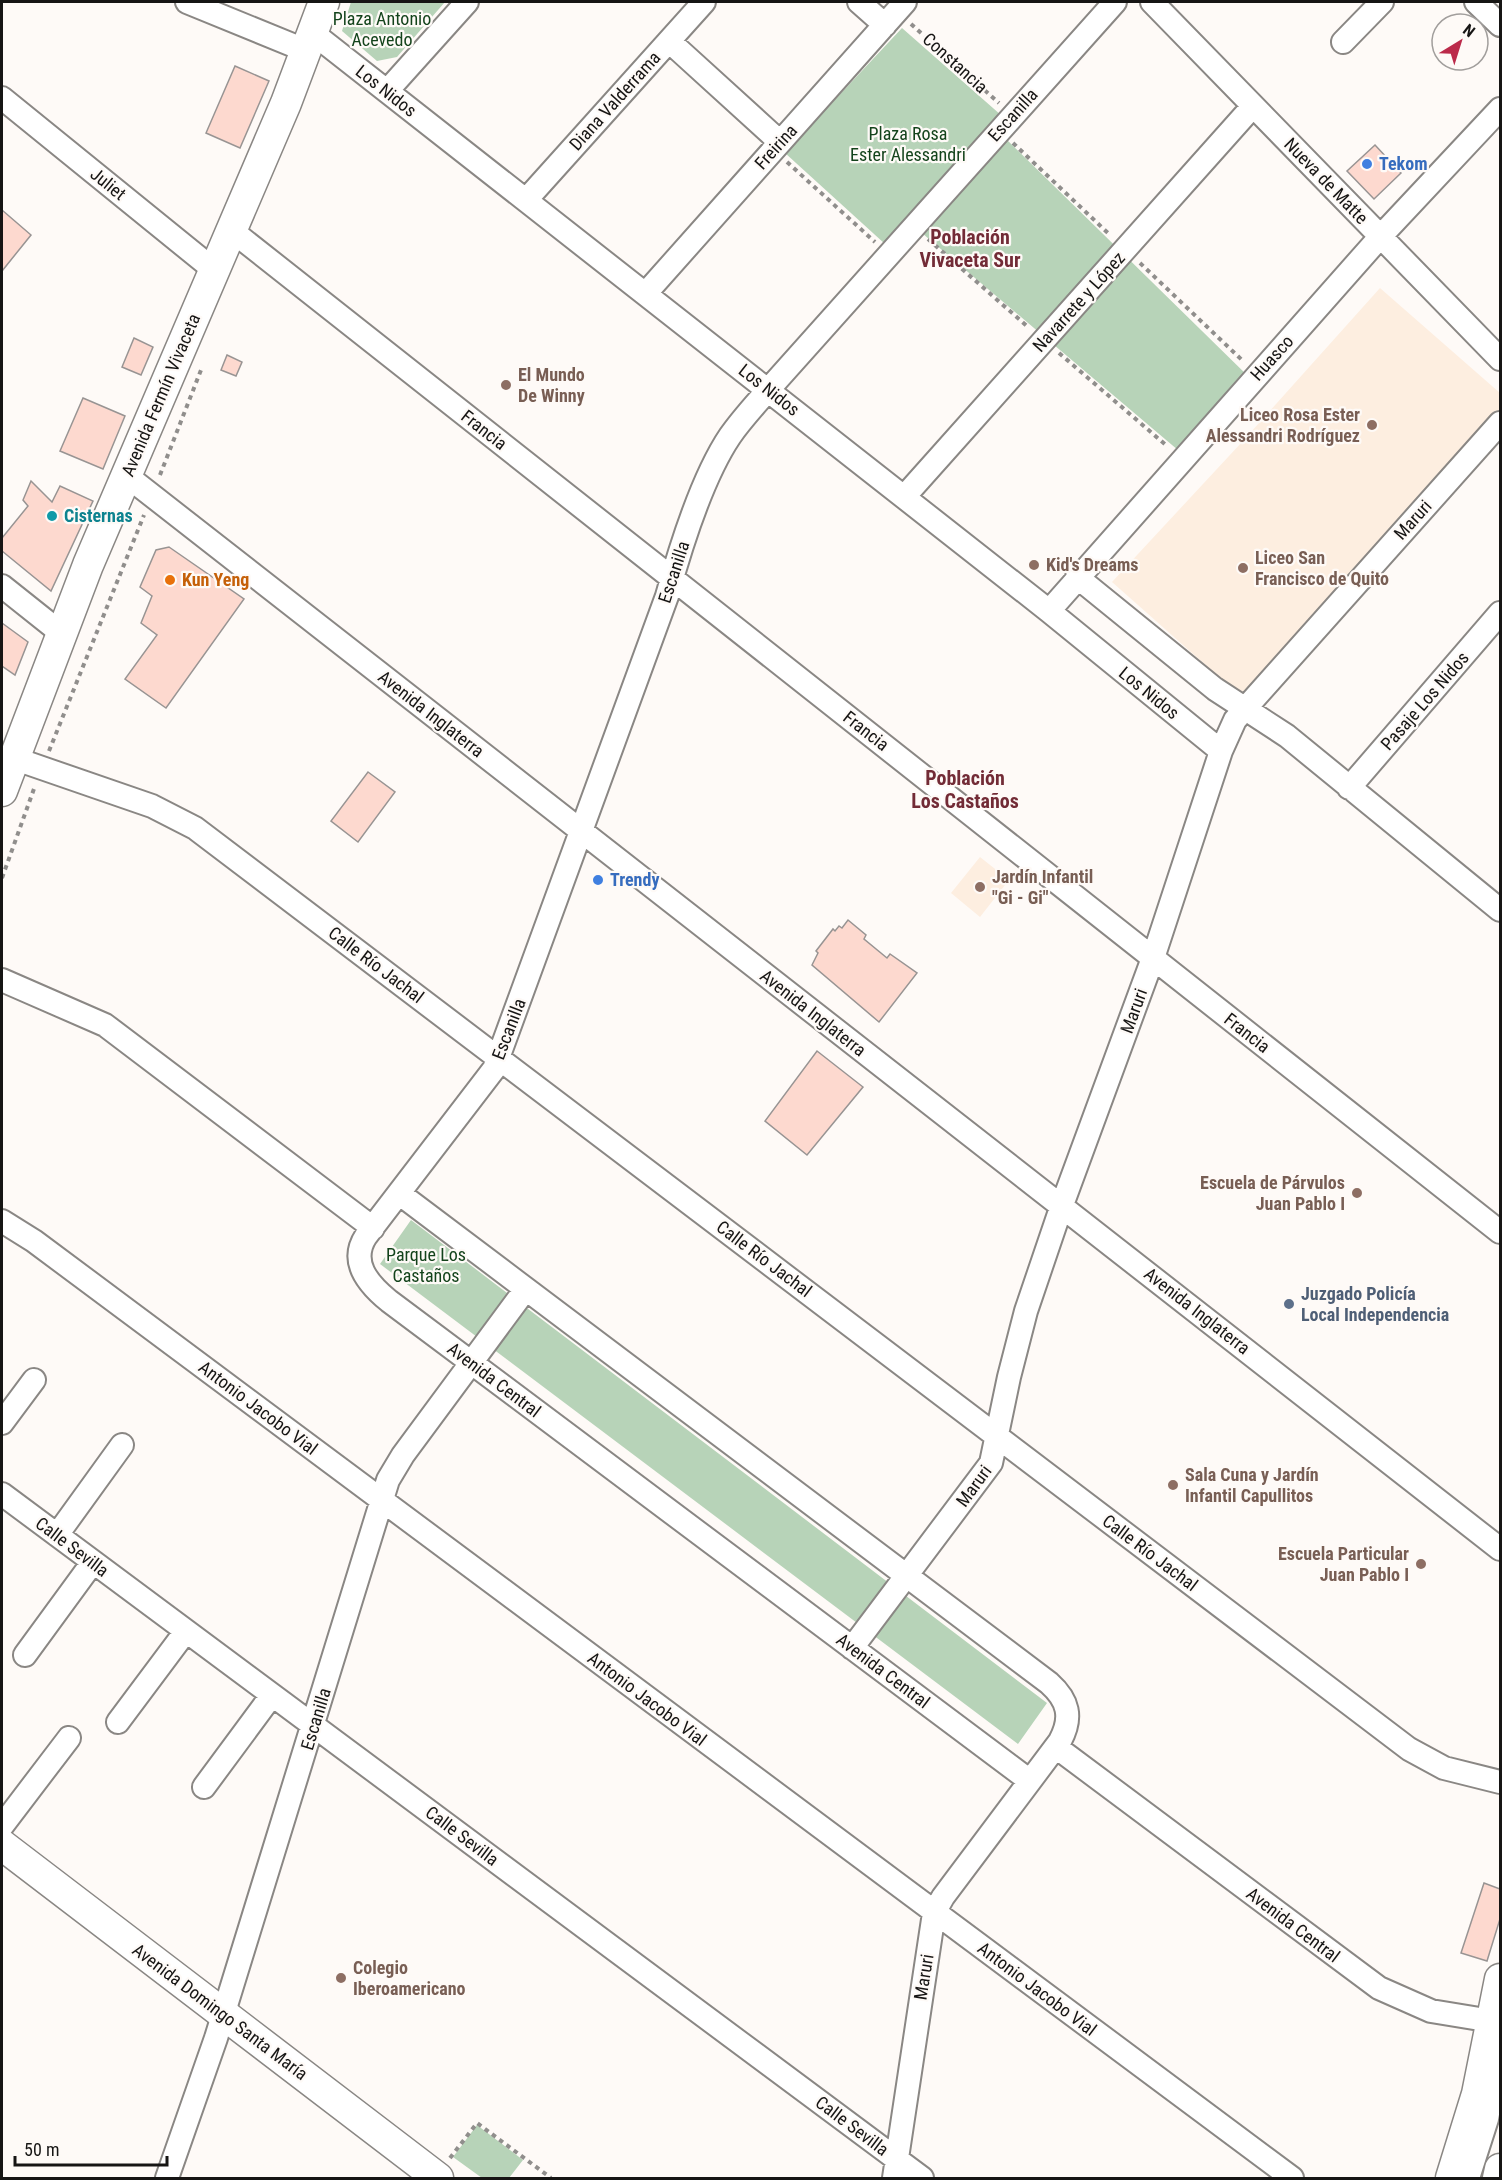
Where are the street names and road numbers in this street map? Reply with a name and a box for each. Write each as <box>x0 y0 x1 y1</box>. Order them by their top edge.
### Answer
street label: Constancia <box>919 28 992 97</box>
street label: Diana Valderrama <box>565 47 664 154</box>
street label: Los Nidos <box>352 60 421 121</box>
street label: Escanilla <box>983 84 1042 145</box>
street label: Freirina <box>750 120 801 173</box>
street label: Nueva de Matte <box>1280 133 1373 228</box>
street label: Juliet <box>86 163 130 204</box>
street label: Navarrete y López <box>1028 247 1129 356</box>
street label: Avenida Fermín Vivaceta <box>117 310 204 479</box>
street label: Huasco <box>1246 331 1298 385</box>
street label: Los Nidos <box>735 359 804 420</box>
street label: Francia <box>457 405 511 454</box>
street label: Maruri <box>1389 496 1436 544</box>
street label: Escanilla <box>654 538 693 605</box>
street label: Pasaje Los Nidos <box>1376 647 1473 754</box>
street label: Los Nidos <box>1115 662 1184 723</box>
street label: Avenida Inglaterra <box>374 666 488 761</box>
street label: Francia <box>839 706 893 755</box>
street label: Calle Río Jachal <box>325 922 428 1007</box>
street label: Avenida Inglaterra <box>756 965 870 1060</box>
street label: Maruri <box>1116 986 1151 1036</box>
street label: Escanilla <box>487 995 530 1062</box>
street label: Francia <box>1220 1008 1274 1057</box>
street label: Calle Río Jachal <box>713 1216 816 1301</box>
street label: Avenida Inglaterra <box>1140 1263 1254 1358</box>
street label: Avenida Central <box>444 1338 545 1421</box>
street label: Antonio Jacobo Vial <box>195 1356 322 1459</box>
street label: Maruri <box>952 1461 996 1510</box>
street label: Calle Río Jachal <box>1099 1510 1202 1595</box>
street label: Calle Sevilla <box>32 1512 113 1581</box>
street label: Avenida Central <box>833 1629 934 1712</box>
street label: Antonio Jacobo Vial <box>584 1647 711 1750</box>
street label: Escanilla <box>296 1685 335 1752</box>
street label: Calle Sevilla <box>422 1801 503 1870</box>
street label: Avenida Central <box>1243 1883 1344 1966</box>
street label: Antonio Jacobo Vial <box>974 1937 1101 2040</box>
street label: Avenida Domingo Santa María <box>129 1939 312 2084</box>
street label: Maruri <box>910 1953 937 2001</box>
street label: Calle Sevilla <box>812 2091 893 2160</box>

